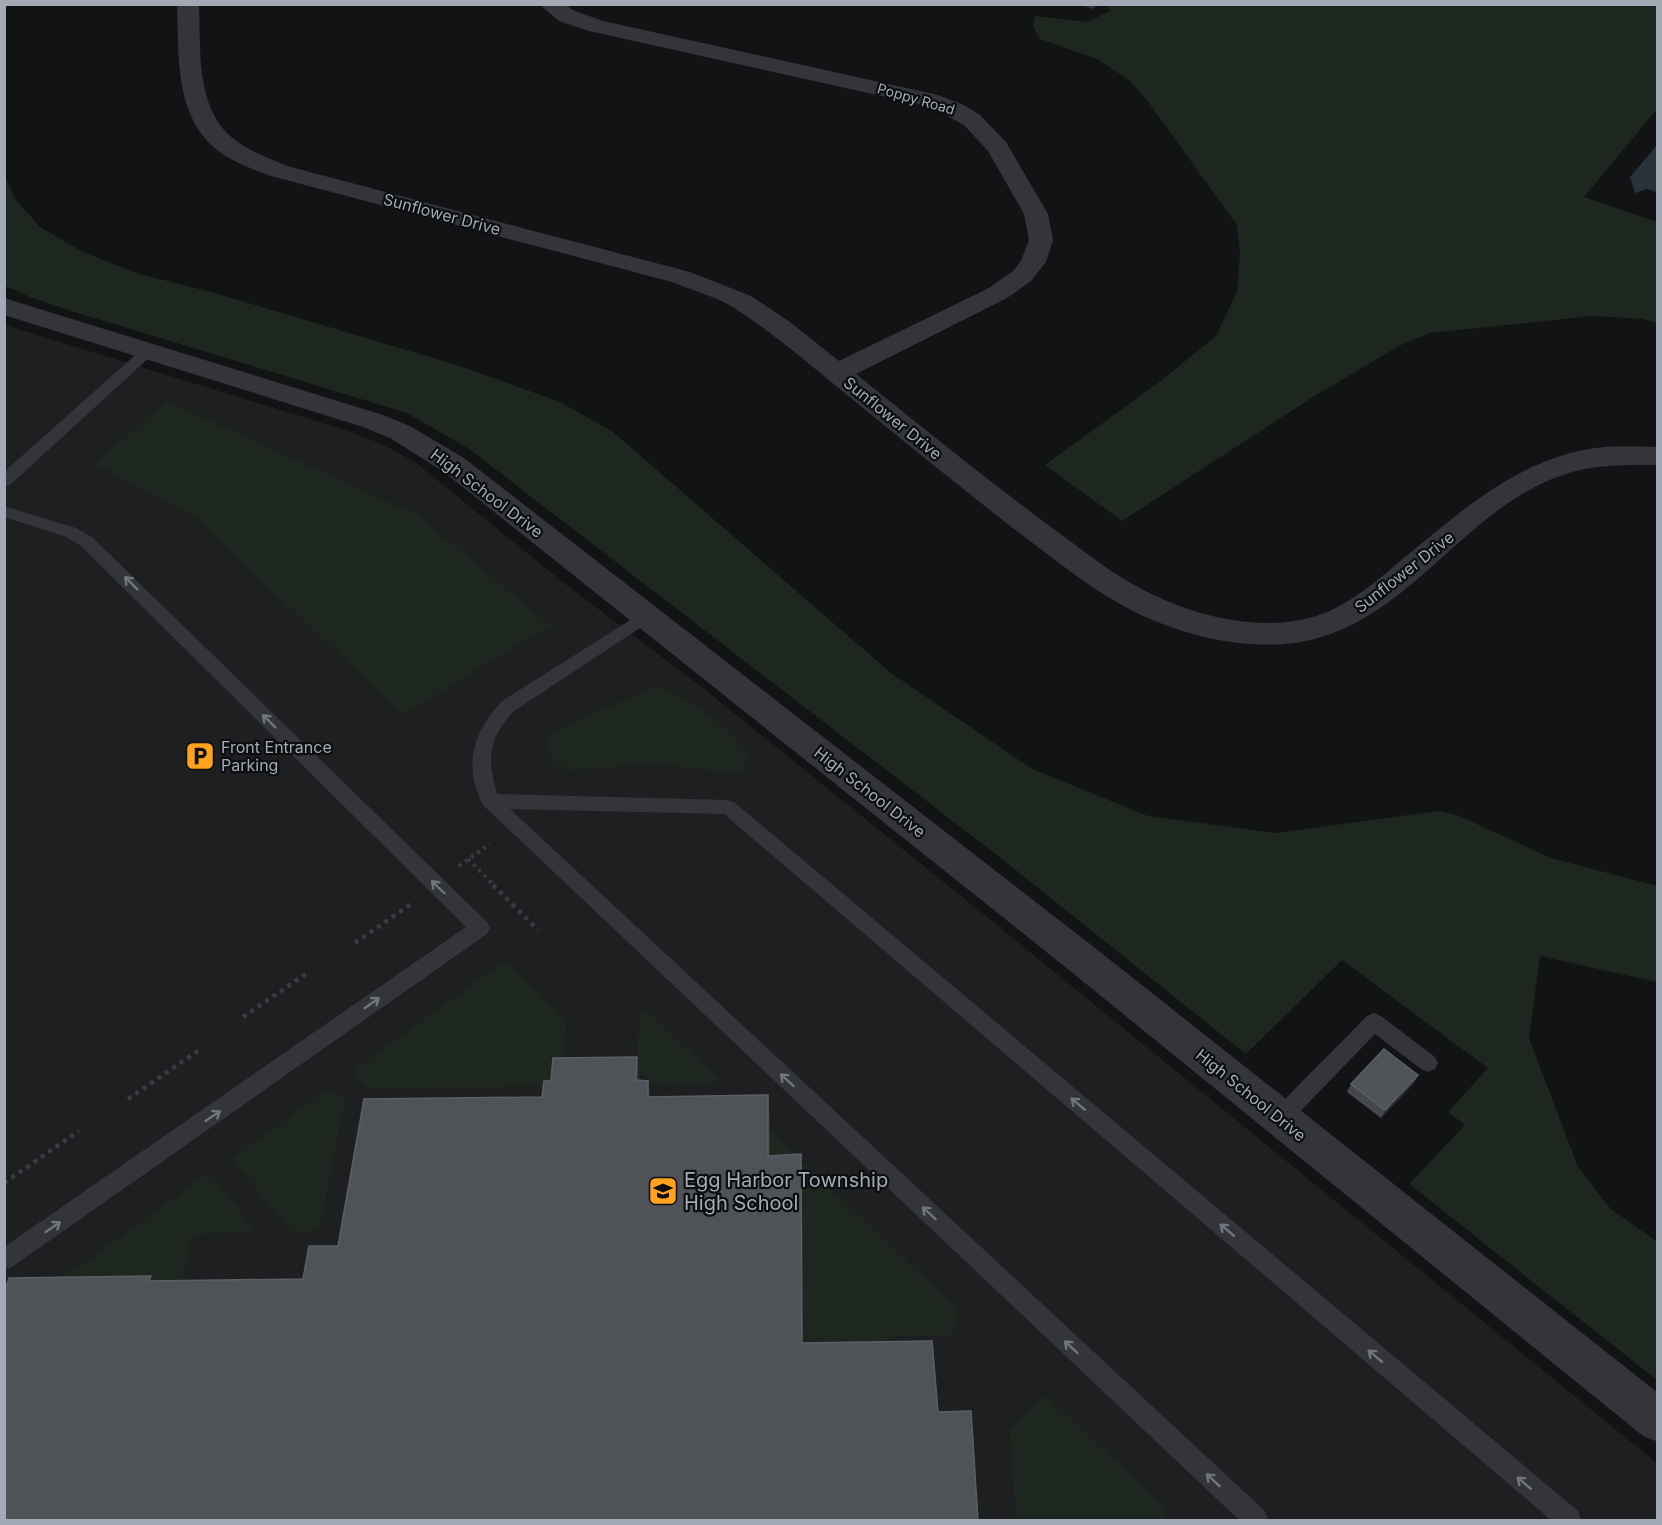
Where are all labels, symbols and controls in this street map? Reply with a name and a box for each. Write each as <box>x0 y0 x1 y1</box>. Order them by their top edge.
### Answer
street label: Poppy Road <box>875 79 957 118</box>
street label: Sunflower Drive <box>381 189 503 239</box>
street label: Sunflower Drive <box>840 372 946 464</box>
street label: High School Drive <box>427 444 547 542</box>
street label: Sunflower Drive <box>1350 527 1458 617</box>
one-way arrow <box>123 576 138 591</box>
one-way arrow <box>262 713 277 728</box>
place label: Front Entrance Parking <box>221 737 332 775</box>
parking icon: Front Entrance Parking <box>184 740 216 772</box>
street label: High School Drive <box>810 742 930 842</box>
one-way arrow <box>431 880 446 894</box>
one-way arrow <box>364 997 380 1010</box>
street label: High School Drive <box>1192 1045 1310 1145</box>
one-way arrow <box>779 1073 794 1087</box>
one-way arrow <box>1071 1097 1086 1111</box>
one-way arrow <box>204 1109 221 1122</box>
place label: Egg Harbor Township High School <box>684 1168 888 1215</box>
school or university icon: Egg Harbor Township High School <box>647 1175 679 1207</box>
one-way arrow <box>921 1206 936 1221</box>
one-way arrow <box>44 1221 60 1233</box>
one-way arrow <box>1220 1223 1235 1237</box>
one-way arrow <box>1063 1340 1078 1354</box>
one-way arrow <box>1367 1350 1383 1363</box>
one-way arrow <box>1206 1474 1221 1488</box>
one-way arrow <box>1516 1476 1532 1489</box>

